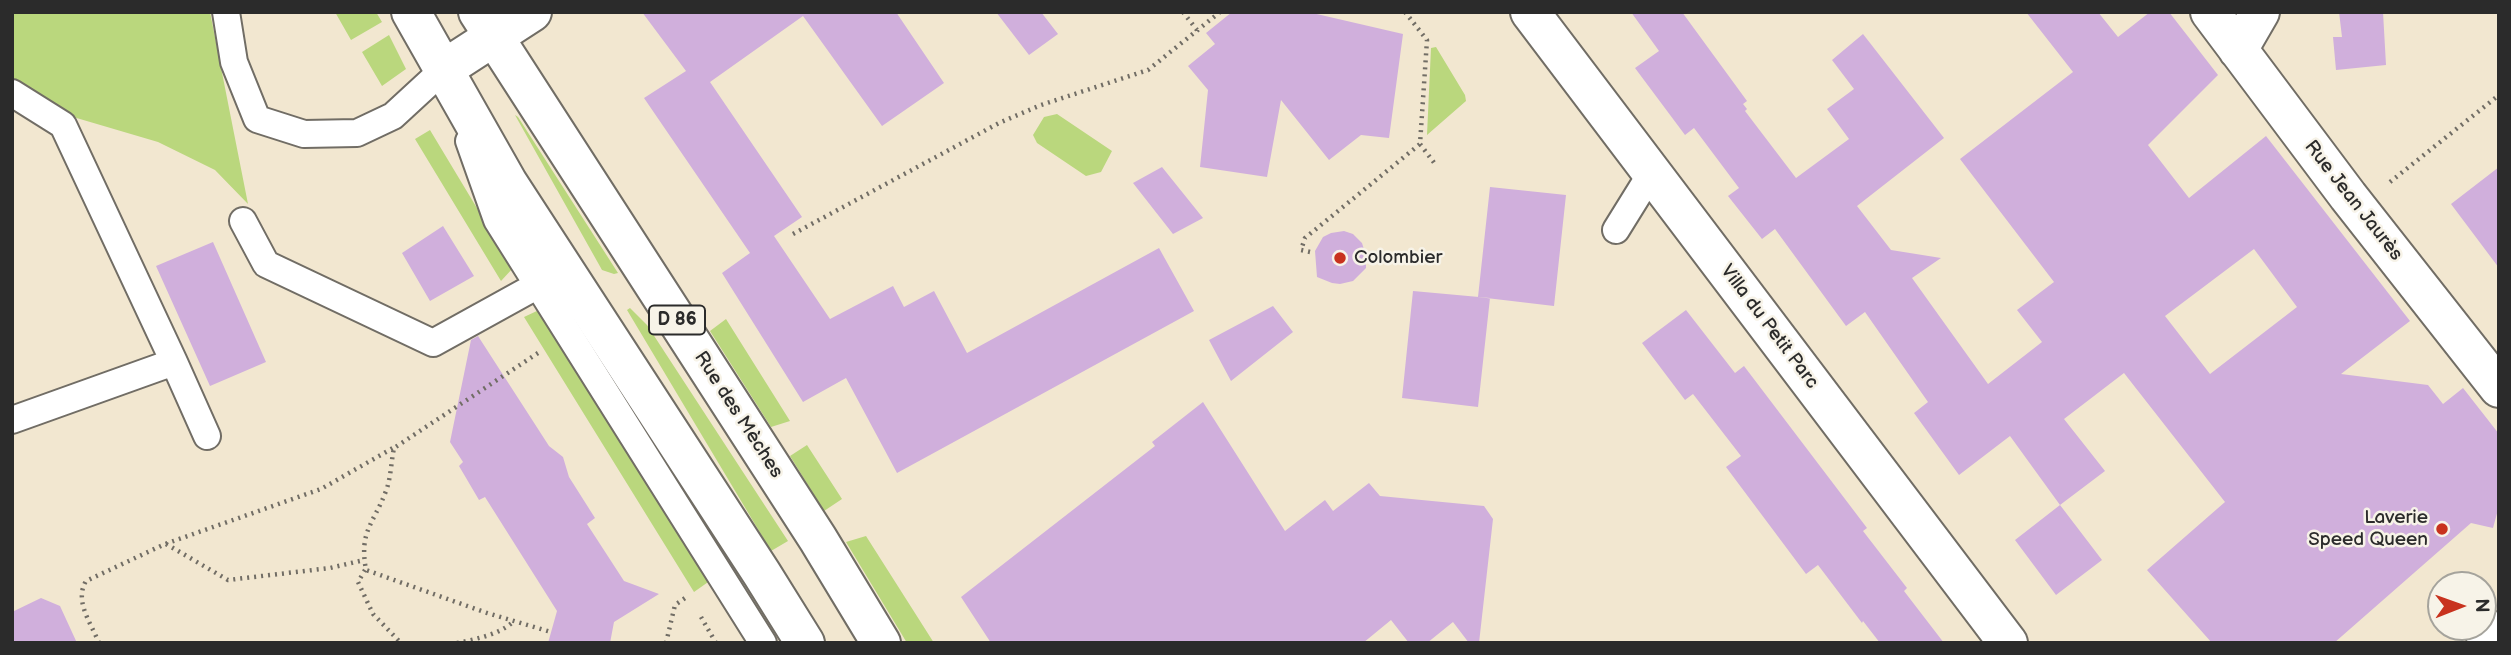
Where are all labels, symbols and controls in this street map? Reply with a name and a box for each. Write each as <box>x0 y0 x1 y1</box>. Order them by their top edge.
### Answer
street label: Rue Jean Jaurès <box>2299 136 2407 266</box>
place label: Colombier <box>1354 247 1442 269</box>
marker: Colombier <box>1332 250 1348 266</box>
street label: Villa du Petit Parc <box>1715 261 1823 393</box>
road number: D 86 <box>649 306 705 334</box>
street label: Rue des Mèches <box>689 347 787 483</box>
place label: Laverie Speed Queen <box>2308 507 2428 551</box>
marker: Laverie Speed Queen <box>2434 521 2450 537</box>
north arrow <box>2427 571 2497 641</box>
text: N <box>2470 598 2493 613</box>

